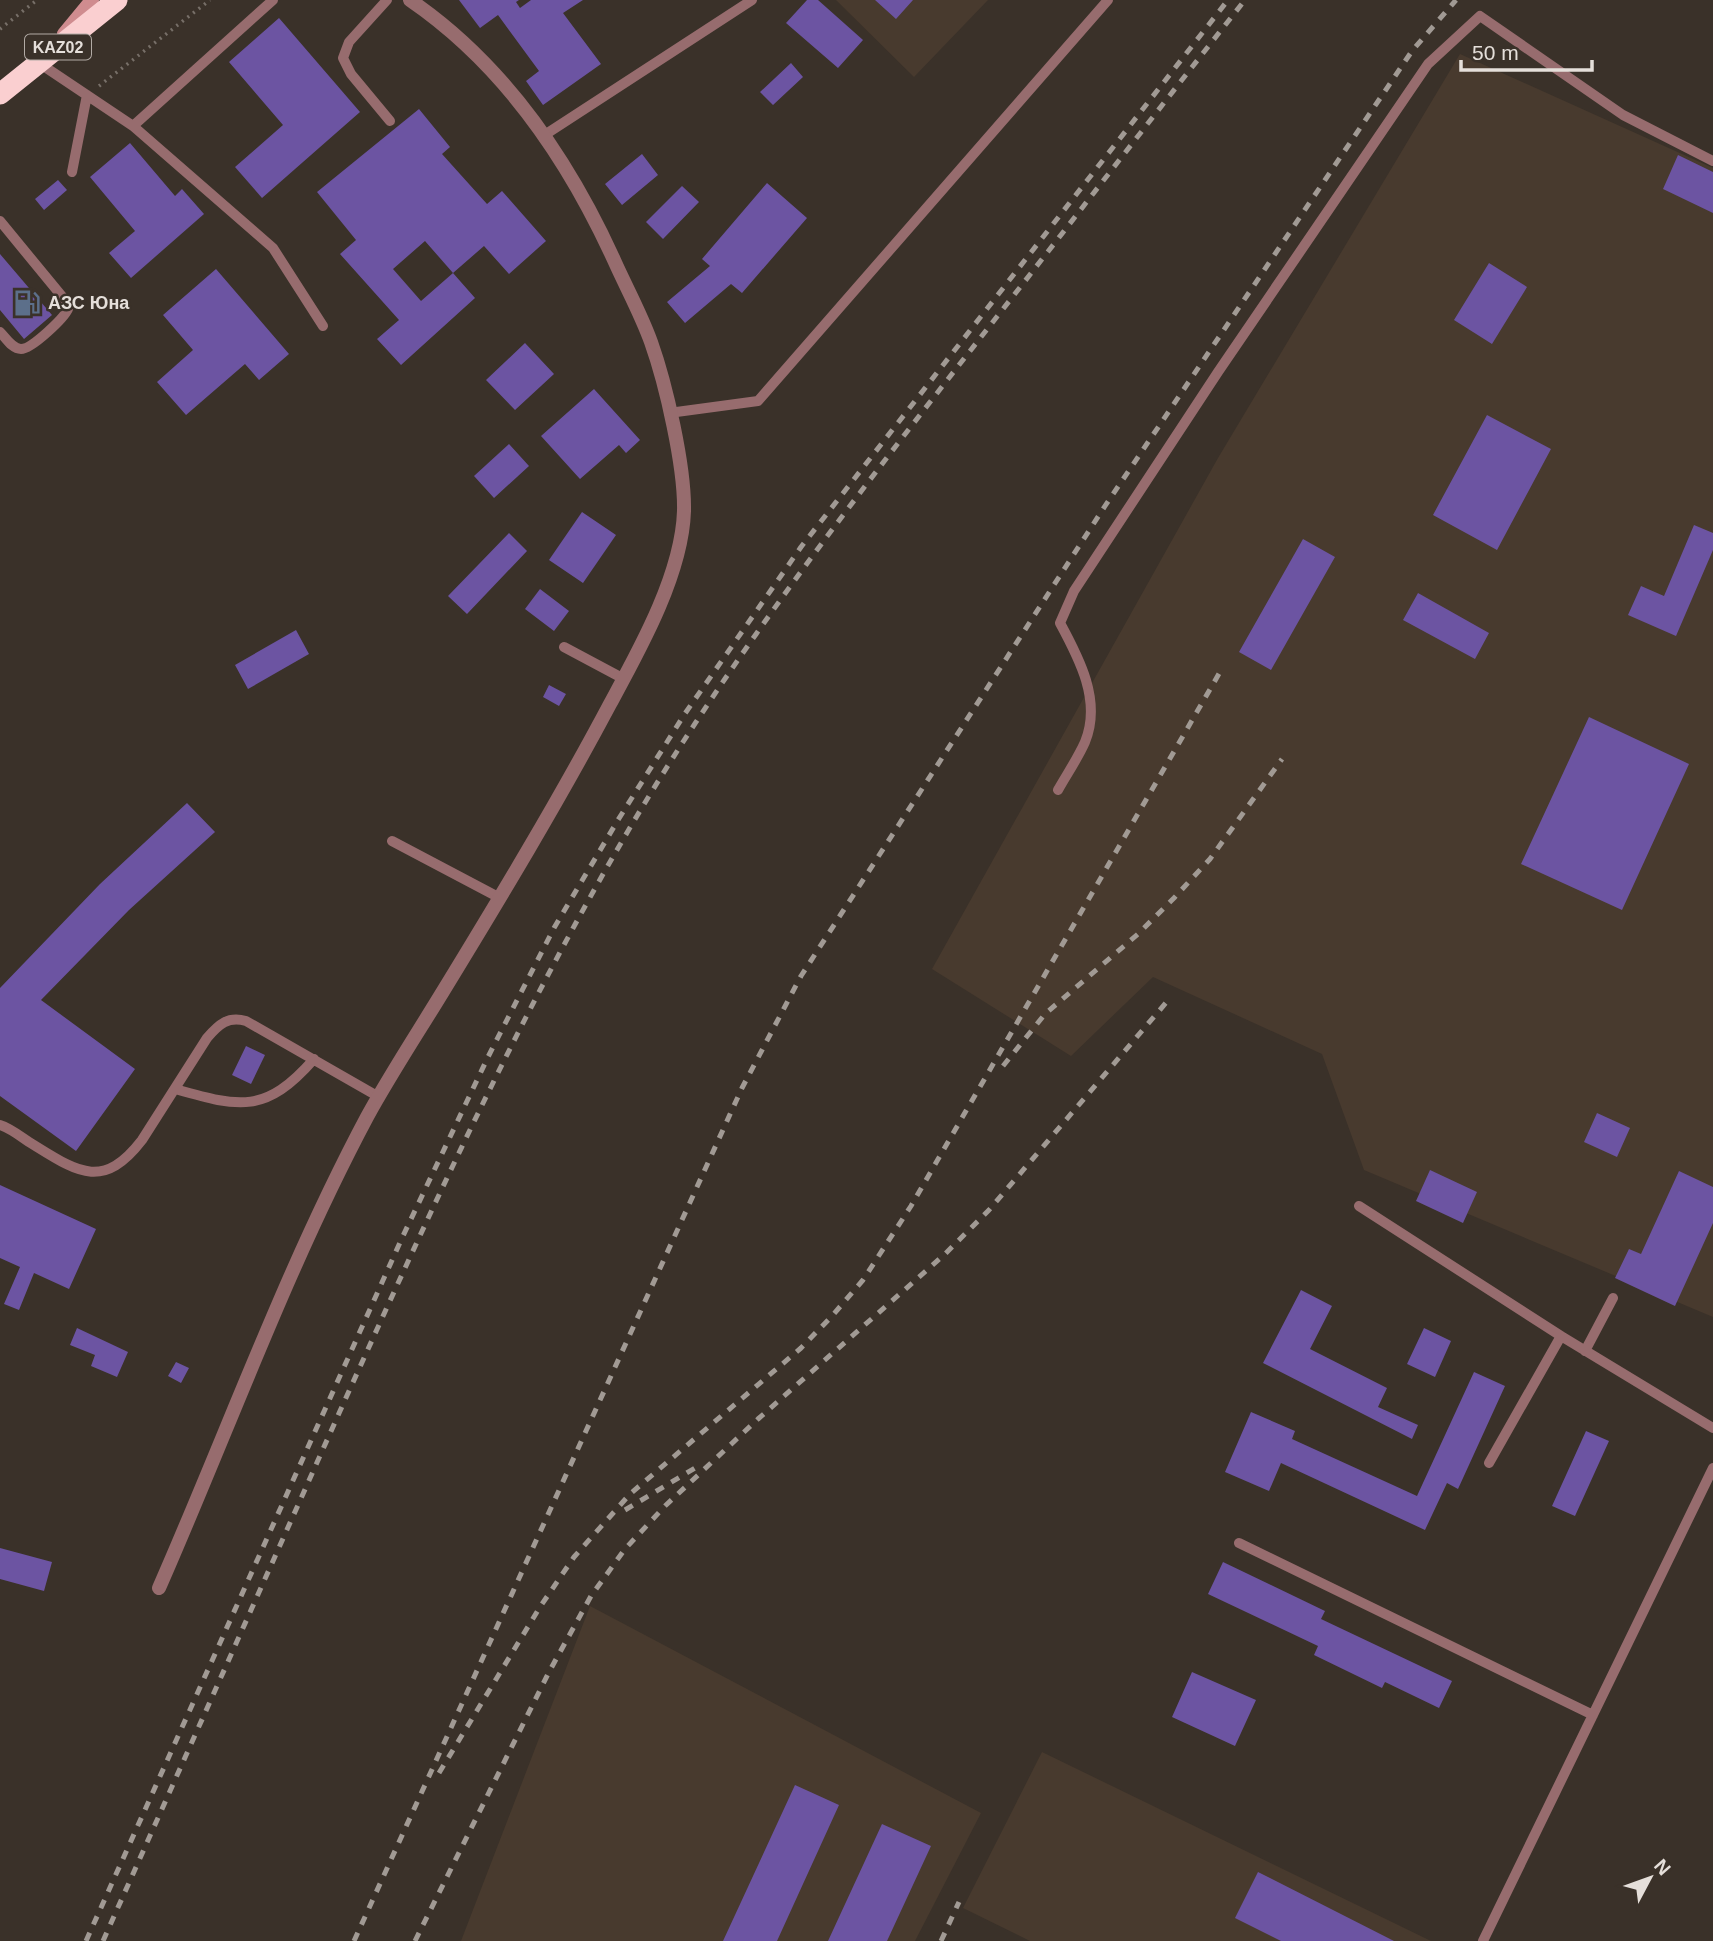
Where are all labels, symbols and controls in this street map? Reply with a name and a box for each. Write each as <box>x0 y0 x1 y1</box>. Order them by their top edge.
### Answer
scale bar <box>1461 28 1592 72</box>
road number: KАZ02 <box>25 34 91 60</box>
text: 50 m <box>1472 41 1519 64</box>
fuel station icon: АЗС Юна <box>12 288 42 318</box>
place label: АЗС Юна <box>48 293 130 313</box>
north arrow <box>1615 1843 1685 1913</box>
text: N <box>1650 1855 1675 1879</box>

